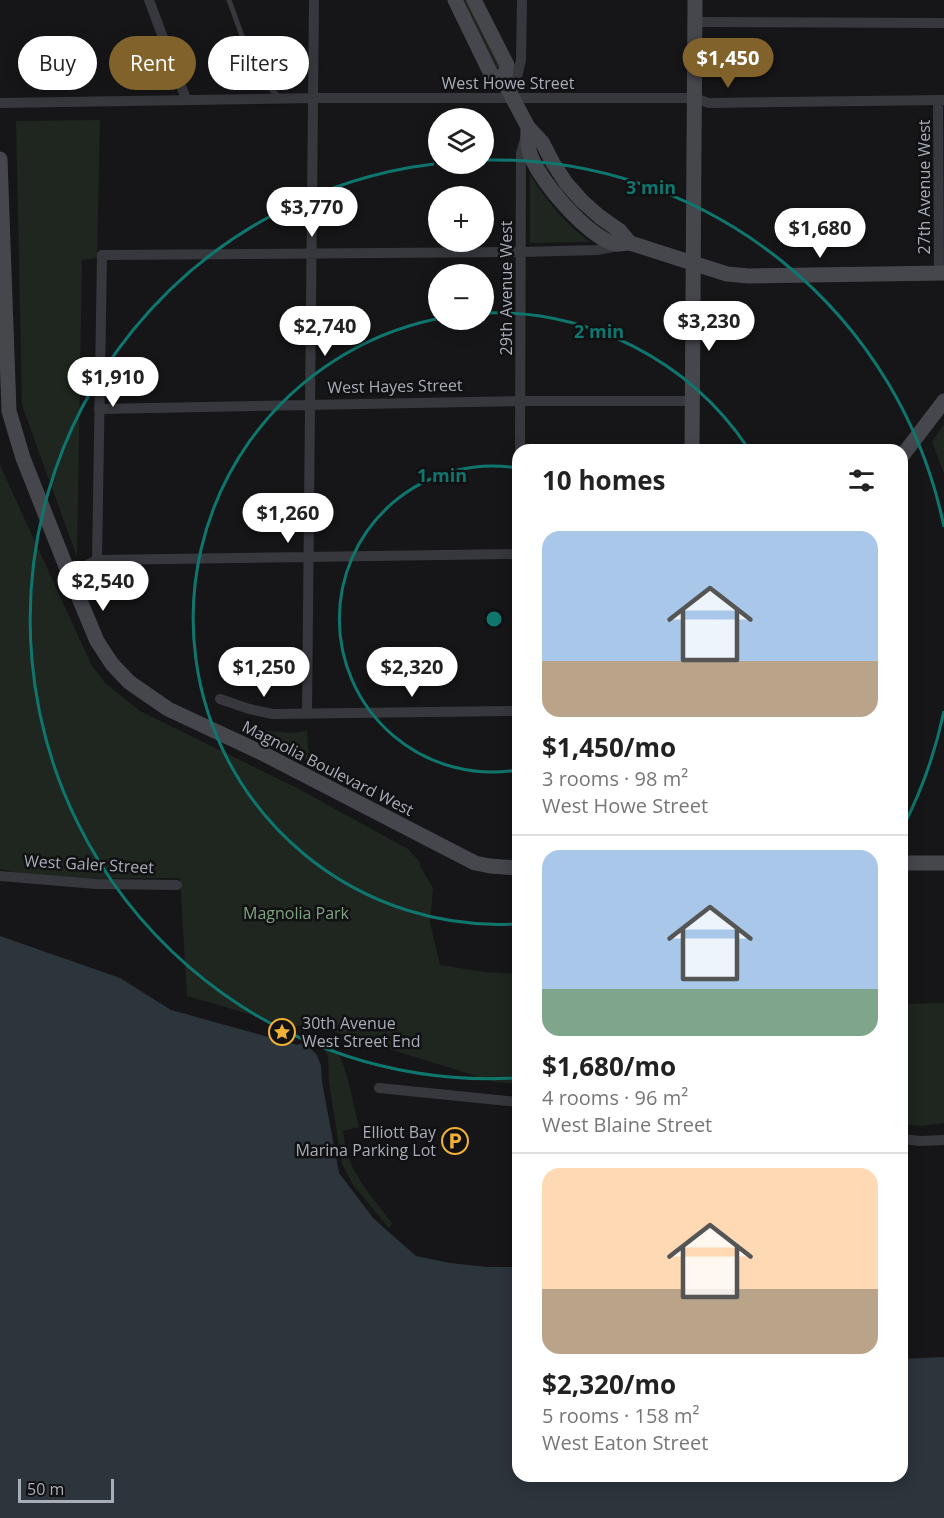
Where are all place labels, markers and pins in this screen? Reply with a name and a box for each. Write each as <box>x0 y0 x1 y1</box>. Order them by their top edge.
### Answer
pin: $1,450 <box>679 38 777 89</box>
pin: $3,770 <box>263 187 361 238</box>
pin: $1,680 <box>771 208 869 259</box>
pin: $3,230 <box>660 301 758 352</box>
pin: $2,740 <box>276 306 374 357</box>
pin: $1,910 <box>64 357 162 408</box>
pin: $1,260 <box>239 493 337 544</box>
pin: $2,540 <box>54 561 152 612</box>
centre of rings <box>484 609 504 629</box>
pin: $1,250 <box>215 647 313 698</box>
pin: $2,320 <box>363 647 461 698</box>
place label: 30th Avenue West Street End <box>302 1012 421 1052</box>
place icon: 30th Avenue West Street End <box>267 1017 297 1047</box>
place label: Elliott Bay Marina Parking Lot <box>295 1121 437 1161</box>
parking icon: Elliott Bay Marina Parking Lot <box>440 1126 470 1156</box>

